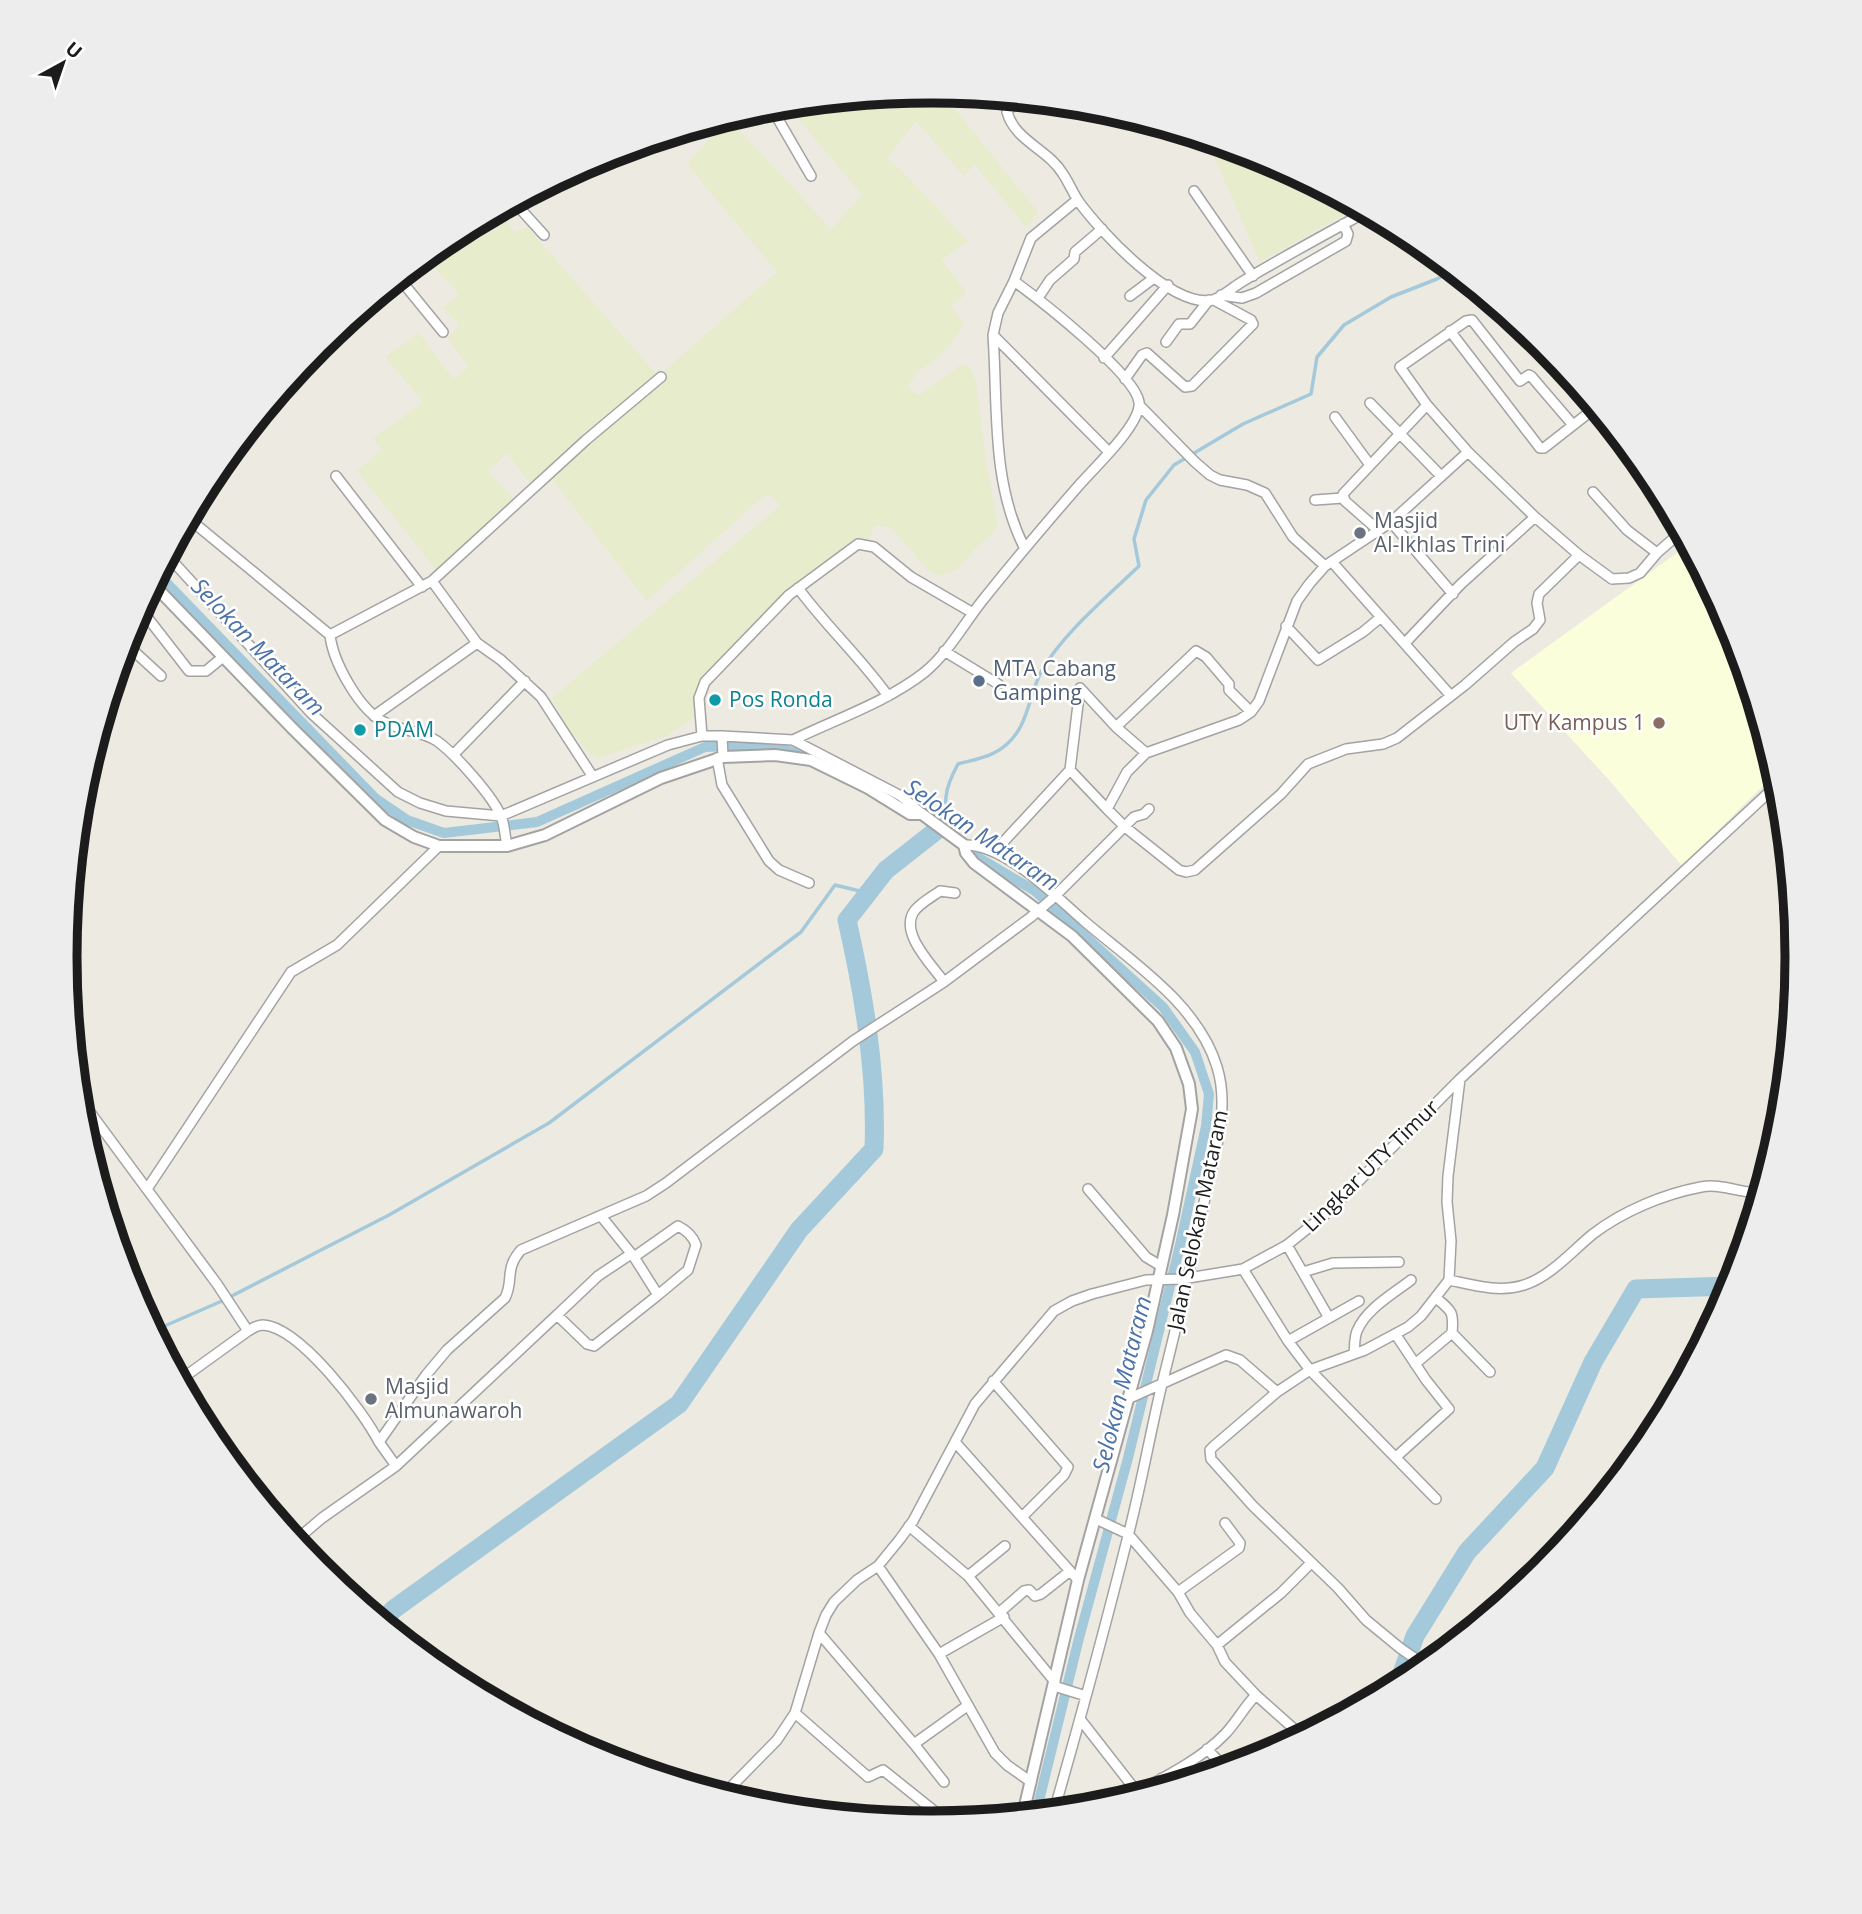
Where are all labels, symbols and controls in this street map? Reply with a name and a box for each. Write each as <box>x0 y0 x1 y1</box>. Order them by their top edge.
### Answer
north arrow <box>28 28 98 98</box>
text: U <box>60 35 88 65</box>
place label: Masjid Al-Ikhlas Trini <box>1374 506 1505 558</box>
marker: Masjid Al-Ikhlas Trini <box>1352 525 1368 541</box>
water label: Selokan Mataram <box>185 570 333 722</box>
place label: MTA Cabang Gamping <box>993 654 1116 706</box>
marker: MTA Cabang Gamping <box>971 673 987 689</box>
place label: Pos Ronda <box>729 685 833 713</box>
marker: Pos Ronda <box>707 692 723 708</box>
place label: UTY Kampus 1 <box>1504 708 1645 736</box>
place label: PDAM <box>374 715 434 743</box>
marker: UTY Kampus 1 <box>1651 715 1667 731</box>
marker: PDAM <box>352 722 368 738</box>
water label: Selokan Mataram <box>899 771 1066 898</box>
street label: Lingkar UTY Timur <box>1296 1093 1445 1238</box>
street label: Jalan Selokan Mataram <box>1160 1107 1234 1334</box>
water label: Selokan Mataram <box>1084 1292 1158 1475</box>
place label: Masjid Almunawaroh <box>385 1372 522 1424</box>
marker: Masjid Almunawaroh <box>363 1391 379 1407</box>

